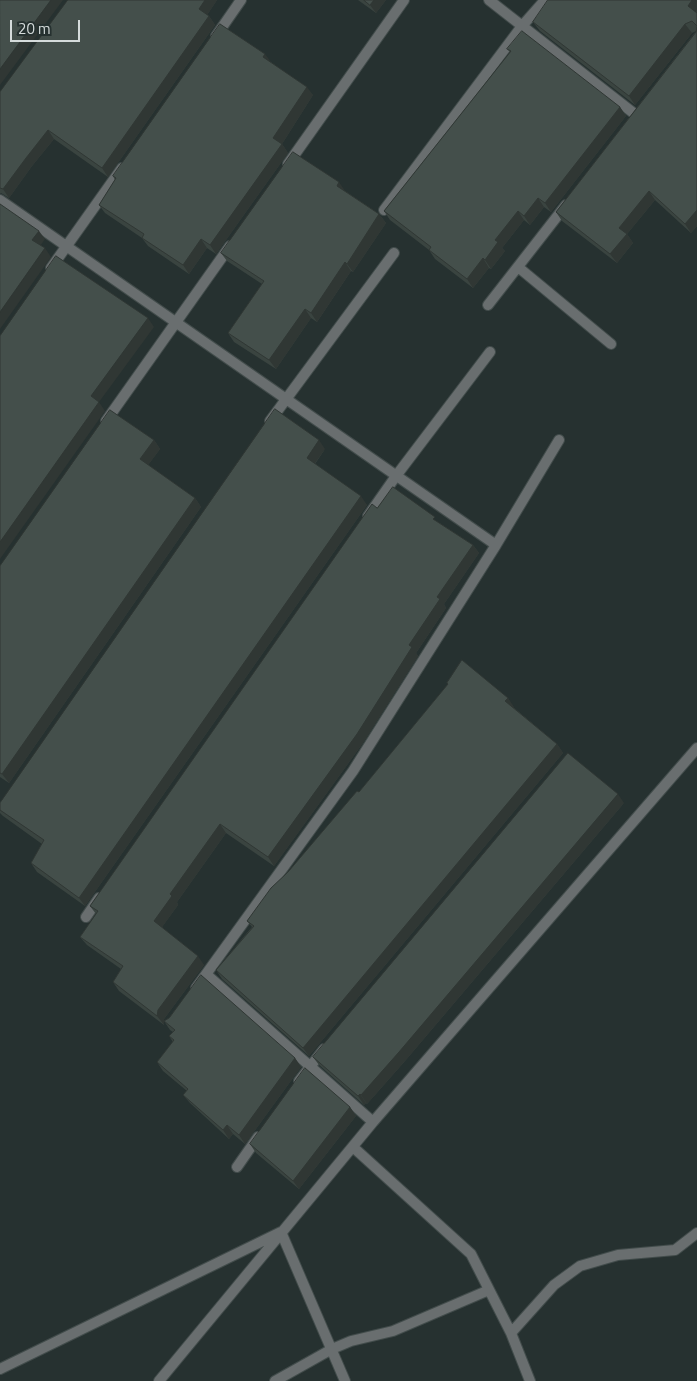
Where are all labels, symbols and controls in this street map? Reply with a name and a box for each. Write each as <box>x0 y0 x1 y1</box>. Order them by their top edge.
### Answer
scale bar <box>12 10 82 42</box>
text: 20 m <box>18 17 51 40</box>

